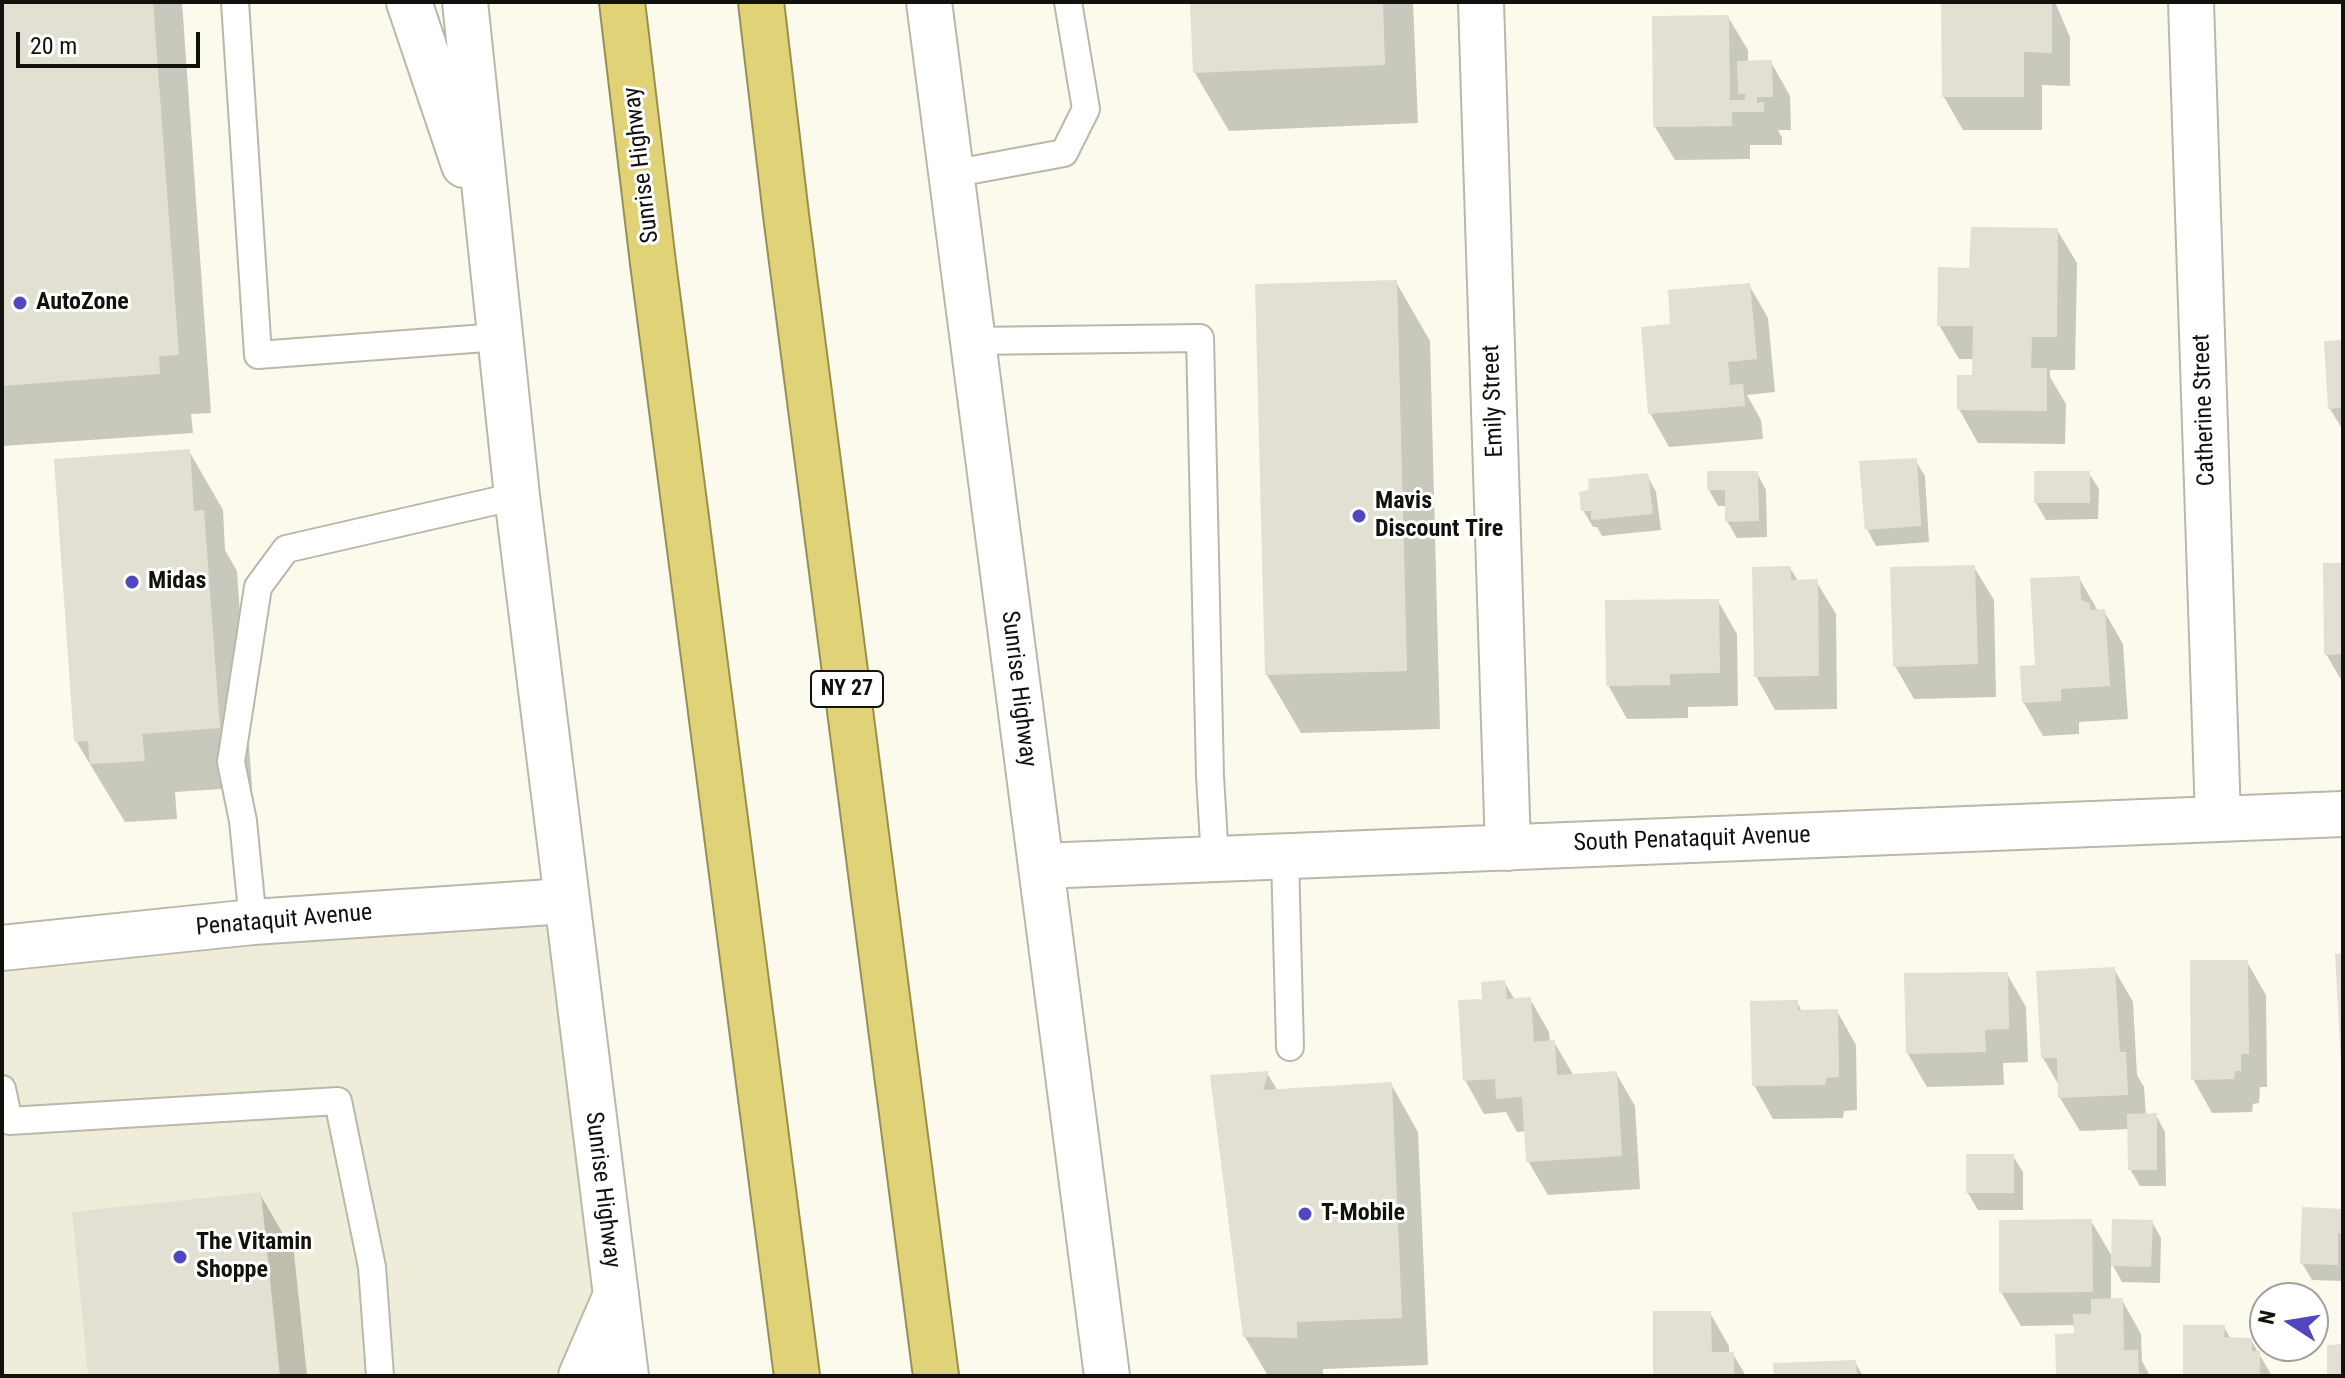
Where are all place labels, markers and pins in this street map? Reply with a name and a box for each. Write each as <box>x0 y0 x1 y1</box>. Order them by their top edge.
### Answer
place label: AutoZone <box>36 289 129 317</box>
marker: AutoZone <box>11 294 29 312</box>
place label: Mavis Discount Tire <box>1375 488 1503 544</box>
marker: Mavis Discount Tire <box>1350 507 1368 525</box>
place label: Midas <box>148 568 206 596</box>
marker: Midas <box>123 573 141 591</box>
place label: T-Mobile <box>1321 1200 1405 1228</box>
marker: T-Mobile <box>1296 1205 1314 1223</box>
place label: The Vitamin Shoppe <box>196 1229 312 1285</box>
marker: The Vitamin Shoppe <box>171 1248 189 1266</box>

